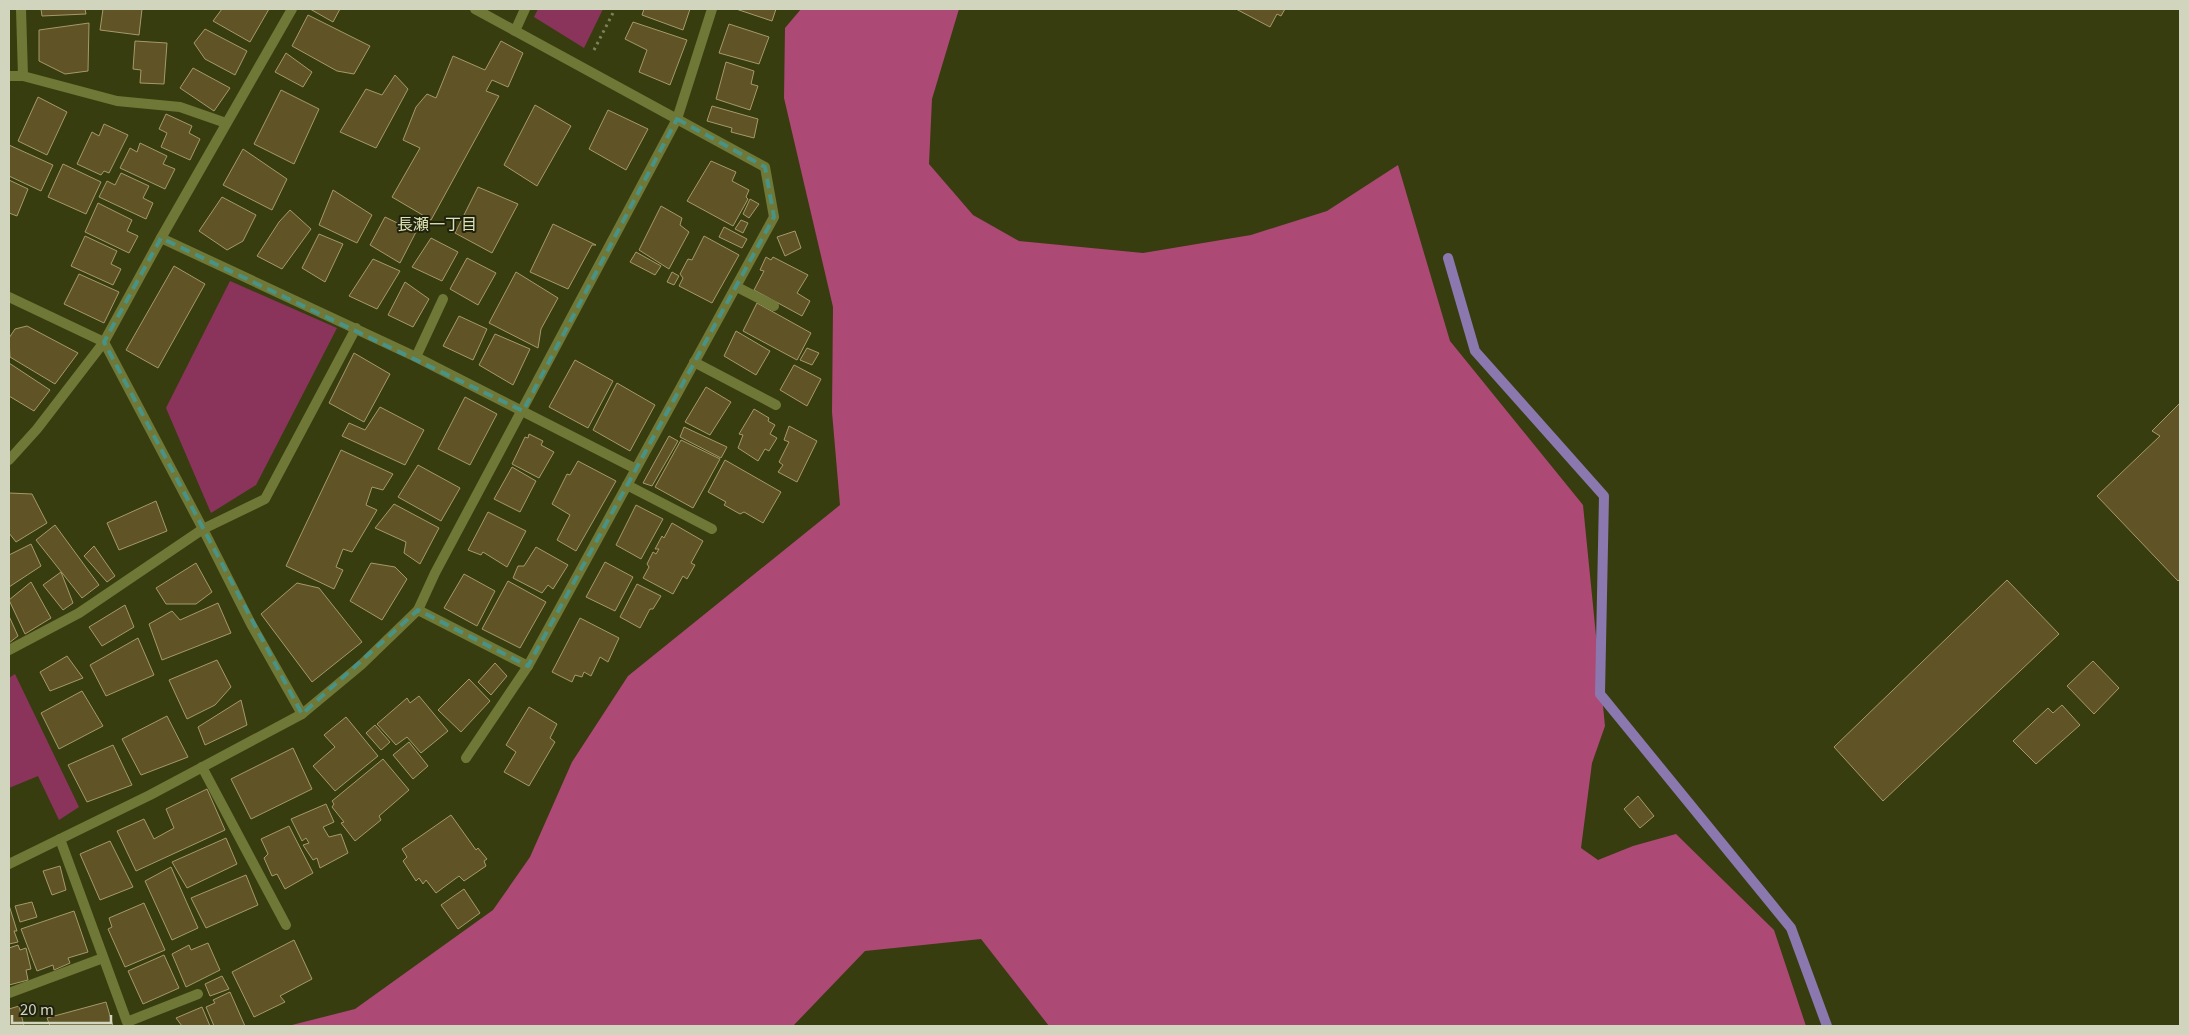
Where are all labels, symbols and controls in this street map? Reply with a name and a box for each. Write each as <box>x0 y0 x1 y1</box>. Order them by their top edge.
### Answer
district label: 長瀬一丁目 <box>397 211 477 235</box>
scale bar <box>12 992 111 1024</box>
text: 20 m <box>20 998 54 1019</box>

